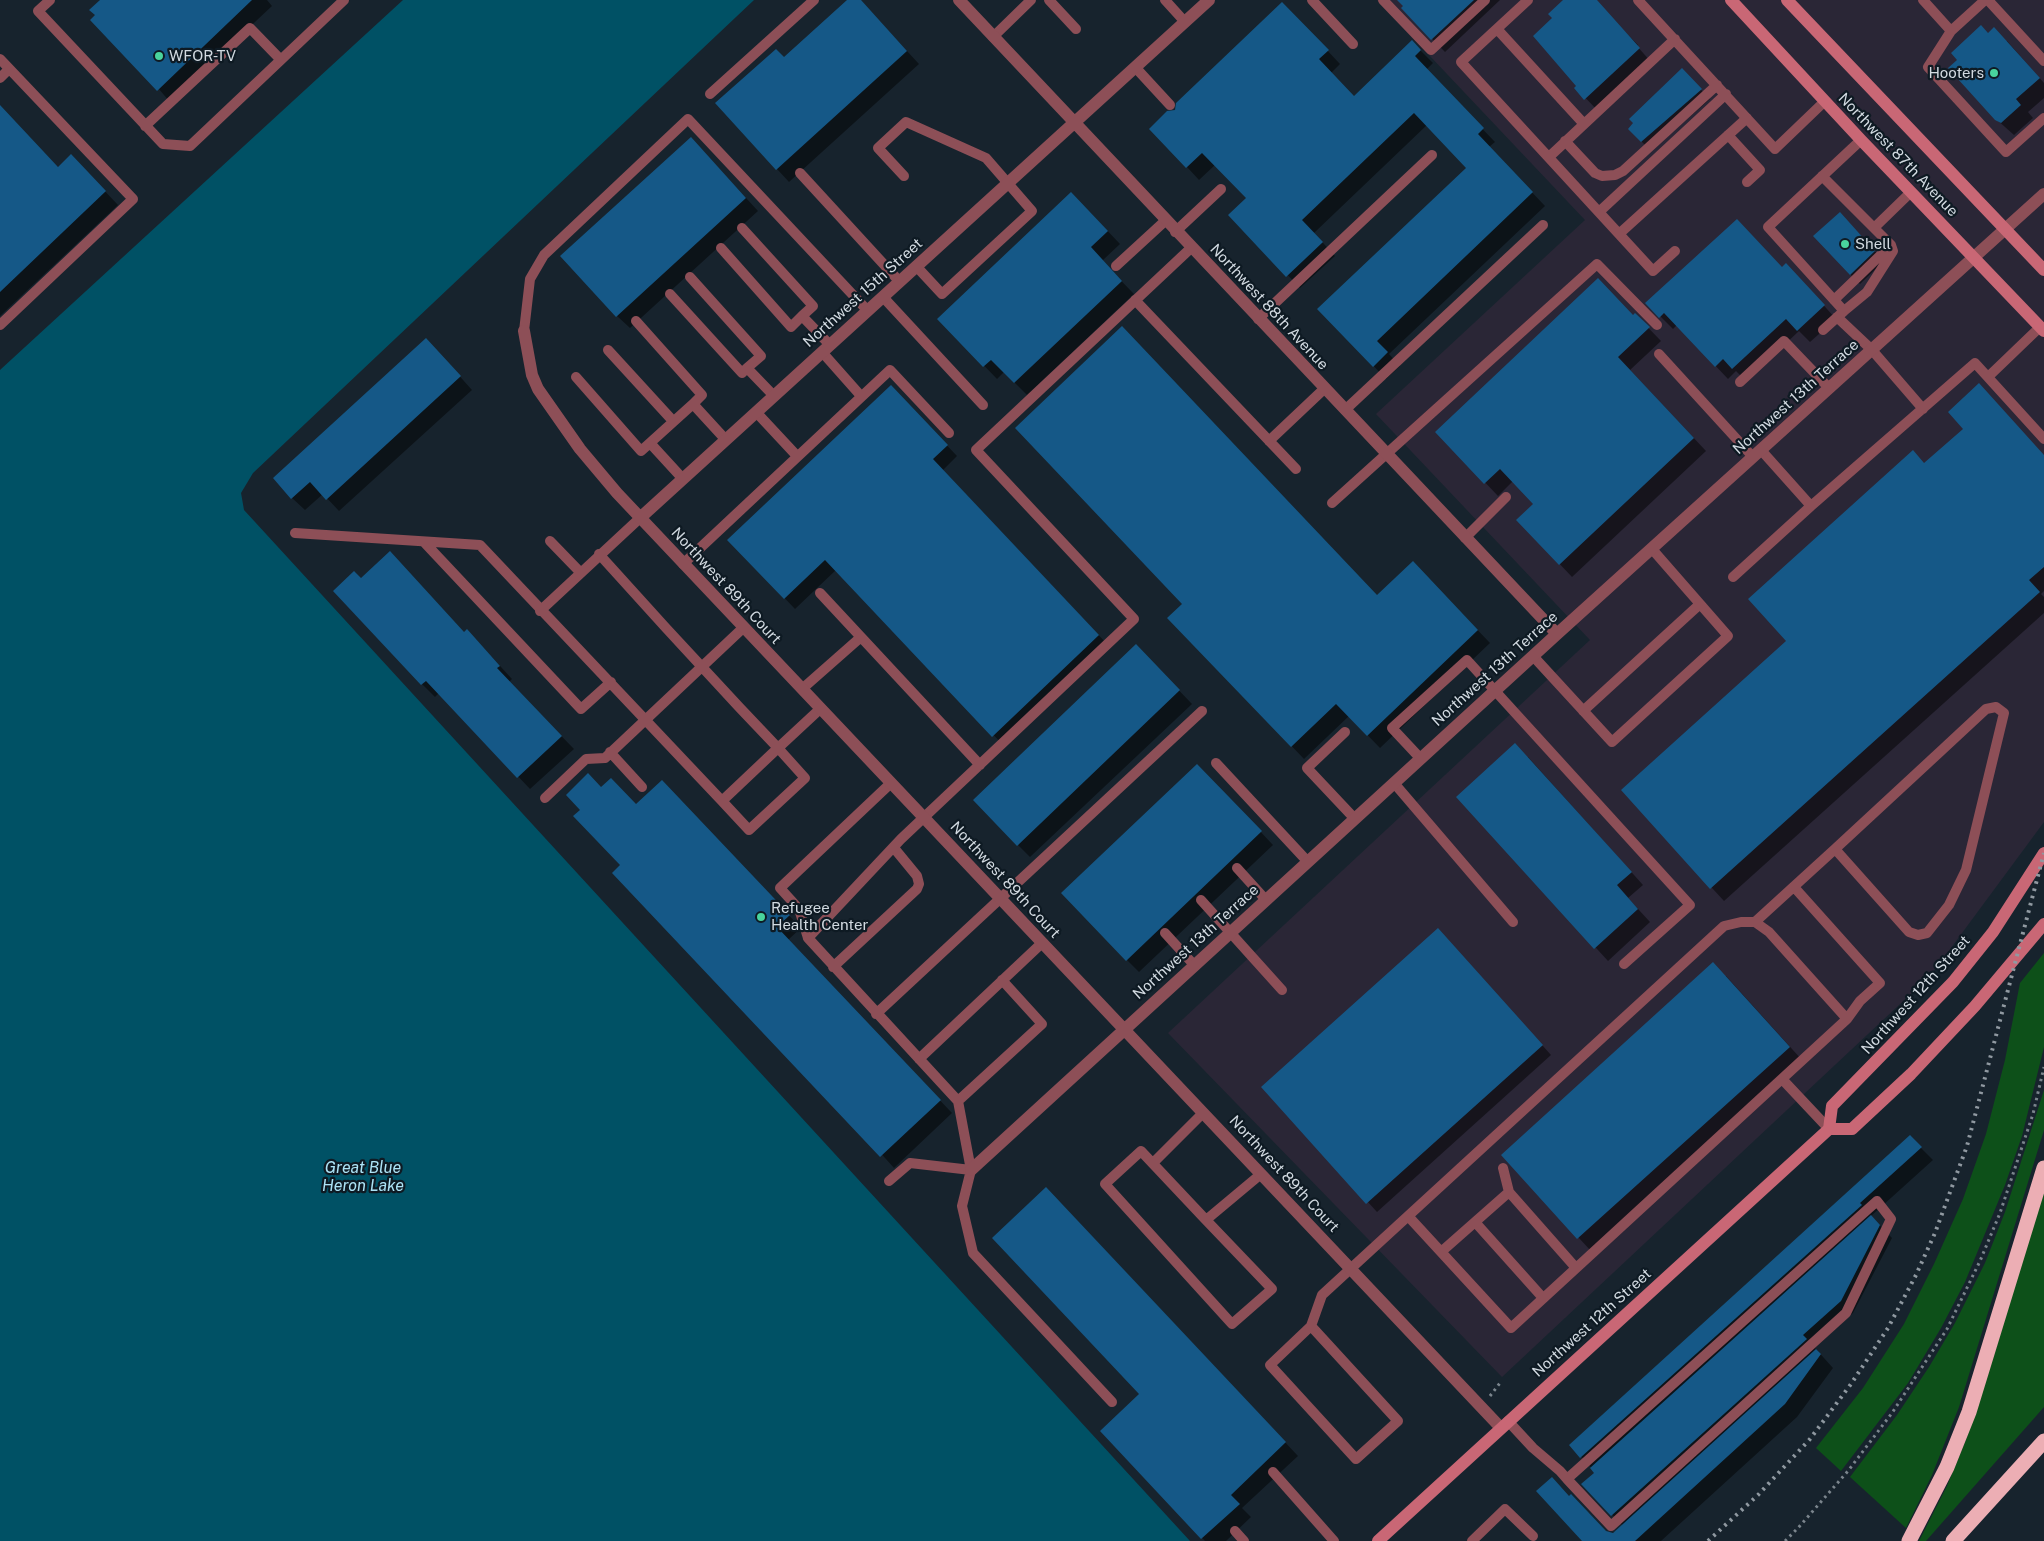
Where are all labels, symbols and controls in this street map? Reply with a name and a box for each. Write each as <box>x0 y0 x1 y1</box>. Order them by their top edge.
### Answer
place label: WFOR-TV <box>169 47 236 65</box>
marker: WFOR-TV <box>153 50 165 62</box>
place label: Hooters <box>1928 64 1984 82</box>
marker: Hooters <box>1988 67 2000 79</box>
street label: Northwest 87th Avenue <box>1834 90 1962 220</box>
street label: Northwest 15th Street <box>800 235 926 351</box>
place label: Shell <box>1855 235 1891 253</box>
marker: Shell <box>1839 238 1851 250</box>
street label: Northwest 88th Avenue <box>1206 240 1332 374</box>
street label: Northwest 13th Terrace <box>1729 336 1863 458</box>
street label: Northwest 89th Court <box>667 524 785 648</box>
street label: Northwest 13th Terrace <box>1428 608 1562 730</box>
street label: Northwest 89th Court <box>946 818 1064 942</box>
street label: Northwest 13th Terrace <box>1129 881 1263 1003</box>
place label: Refugee Health Center <box>771 899 868 934</box>
marker: Refugee Health Center <box>755 911 767 923</box>
street label: Northwest 12th Street <box>1858 932 1974 1058</box>
street label: Northwest 89th Court <box>1225 1112 1343 1236</box>
water label: Great Blue Heron Lake <box>322 1158 404 1196</box>
street label: Northwest 12th Street <box>1529 1265 1655 1381</box>

